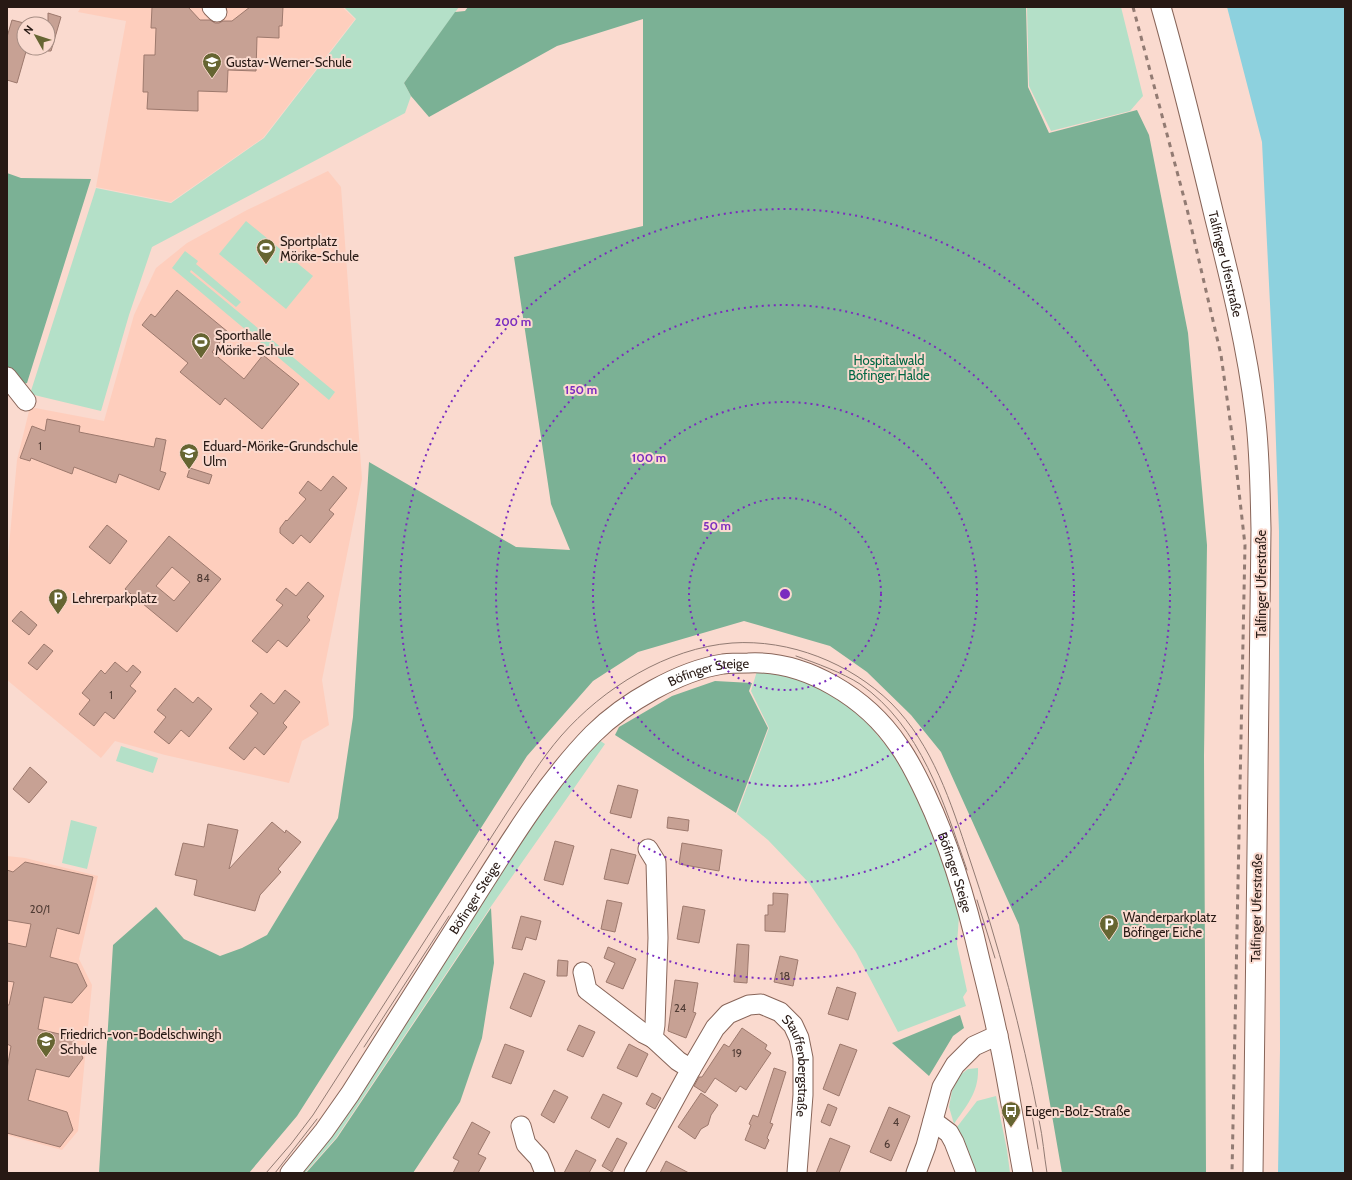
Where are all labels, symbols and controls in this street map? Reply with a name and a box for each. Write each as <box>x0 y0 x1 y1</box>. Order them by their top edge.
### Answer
north arrow <box>16 16 56 56</box>
text: N <box>20 22 36 37</box>
school or university icon: Gustav-Werner-Schule <box>201 51 223 79</box>
place label: Gustav-Werner-Schule <box>226 54 352 70</box>
street label: Talfinger Uferstraße <box>1205 209 1246 319</box>
place label: Sportplatz Mörike-Schule <box>280 233 359 264</box>
sports icon: Sportplatz Mörike-Schule <box>255 237 277 265</box>
text: 200 m <box>495 314 531 329</box>
place label: Sporthalle Mörike-Schule <box>215 327 294 358</box>
sports icon: Sporthalle Mörike-Schule <box>190 331 212 359</box>
park label: Hospitalwald Böfinger Halde <box>848 352 930 383</box>
text: 150 m <box>565 382 597 397</box>
place label: Eduard-Mörike-Grundschule Ulm <box>203 438 358 469</box>
house number: 1 <box>38 439 42 453</box>
school or university icon: Eduard-Mörike-Grundschule Ulm <box>178 442 200 470</box>
text: 100 m <box>632 450 666 465</box>
text: 50 m <box>703 518 731 533</box>
street label: Talfinger Uferstraße <box>1253 530 1269 638</box>
house number: 84 <box>196 571 210 585</box>
parking icon: Lehrerparkplatz <box>47 587 69 615</box>
centre of rings <box>778 587 792 601</box>
place label: Lehrerparkplatz <box>72 590 157 606</box>
street label: Böfinger Steige <box>665 655 749 689</box>
house number: 1 <box>109 688 113 702</box>
street label: Böfinger Steige <box>935 830 976 915</box>
street label: Talfinger Uferstraße <box>1247 853 1265 962</box>
street label: Böfinger Steige <box>445 858 504 937</box>
house number: 20/1 <box>30 902 50 916</box>
place label: Wanderparkplatz Böfinger Eiche <box>1123 909 1217 940</box>
parking icon: Wanderparkplatz Böfinger Eiche <box>1098 913 1120 941</box>
house number: 18 <box>780 969 790 983</box>
house number: 24 <box>674 1001 687 1015</box>
street label: Stauffenbergstraße <box>779 1011 811 1118</box>
place label: Friedrich-von-Bodelschwingh Schule <box>60 1026 222 1057</box>
school or university icon: Friedrich-von-Bodelschwingh Schule <box>35 1030 57 1058</box>
house number: 19 <box>732 1046 742 1060</box>
bus stop icon: Eugen-Bolz-Straße <box>1000 1100 1022 1128</box>
place label: Eugen-Bolz-Straße <box>1025 1103 1130 1119</box>
house number: 4 <box>893 1115 900 1129</box>
house number: 6 <box>884 1137 890 1151</box>

